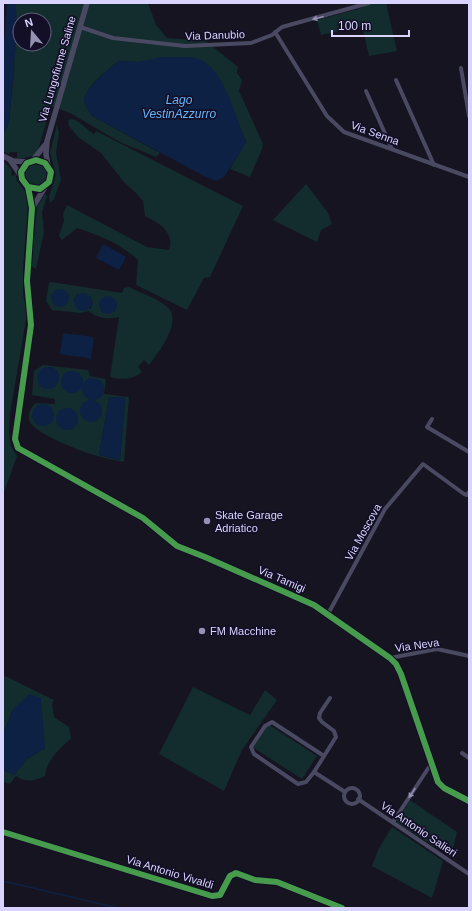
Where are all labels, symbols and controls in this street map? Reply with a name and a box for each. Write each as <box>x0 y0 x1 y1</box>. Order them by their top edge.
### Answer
north arrow <box>12 12 52 52</box>
scale bar <box>332 12 409 38</box>
street label: Via Lungofiume Saline <box>36 15 78 123</box>
text: N <box>23 16 35 29</box>
one-way arrow <box>312 16 324 22</box>
text: 100 m <box>338 19 371 33</box>
street label: Via Danubio <box>185 28 245 42</box>
water label: Lago VestinAzzurro <box>142 93 216 121</box>
street label: Via Senna <box>349 119 402 148</box>
street label: Via Moscova <box>343 501 384 562</box>
place label: Skate Garage Adriatico <box>215 509 283 534</box>
marker: Skate Garage Adriatico <box>202 516 212 526</box>
street label: Via Tamigi <box>256 564 308 594</box>
place label: FM Macchine <box>210 625 276 637</box>
marker: FM Macchine <box>197 626 207 636</box>
street label: Via Neva <box>394 636 441 654</box>
one-way arrow <box>408 788 416 798</box>
street label: Via Antonio Salieri <box>379 799 459 859</box>
street label: Via Antonio Vivaldi <box>125 853 215 891</box>

